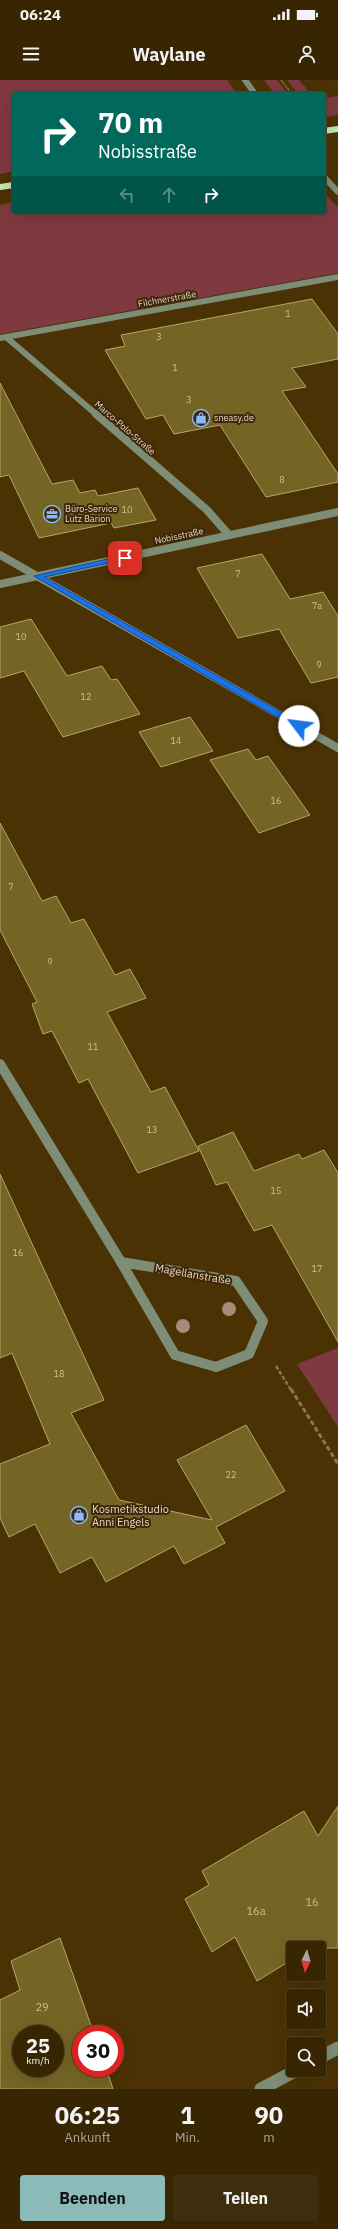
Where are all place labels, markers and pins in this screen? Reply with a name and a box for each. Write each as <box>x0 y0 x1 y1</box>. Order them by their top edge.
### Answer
shop icon: sneasy.de <box>191 408 211 428</box>
place label: sneasy.de <box>214 412 254 423</box>
place label: Büro-Service Lutz Barion <box>65 503 118 524</box>
office icon: Büro-Service Lutz Barion <box>42 504 62 524</box>
pin <box>108 541 142 575</box>
place label: Kosmetikstudio Anni Engels <box>92 1502 169 1529</box>
shop icon: Kosmetikstudio Anni Engels <box>69 1505 89 1525</box>

